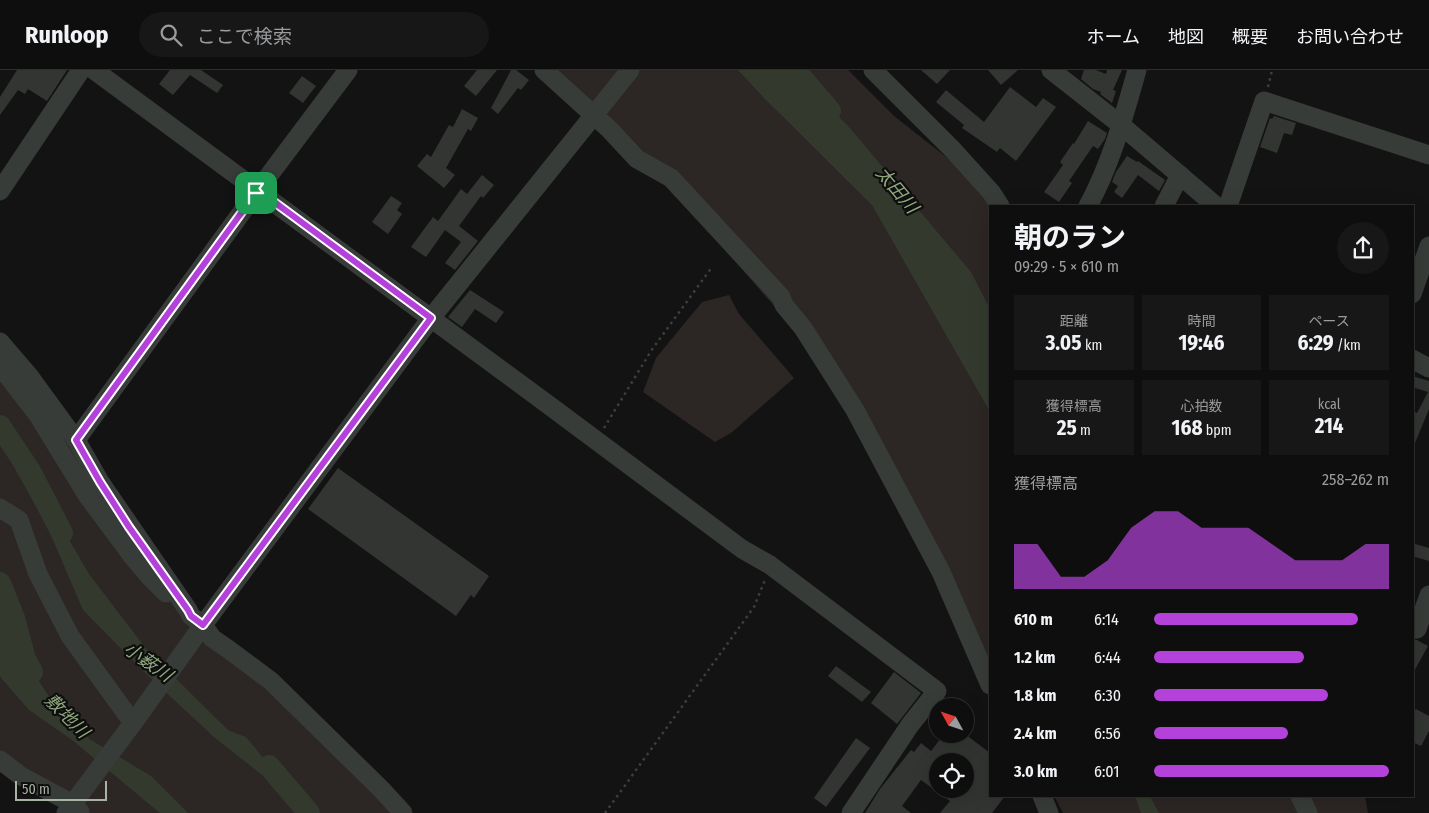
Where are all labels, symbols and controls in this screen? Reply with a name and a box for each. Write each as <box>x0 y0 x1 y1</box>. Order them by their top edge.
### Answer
search box <box>139 12 489 57</box>
text: Runloop <box>25 21 109 49</box>
icon: search <box>157 21 185 49</box>
text: ここで検索 <box>197 25 292 48</box>
text: ホーム <box>1087 26 1140 48</box>
text: 地図 <box>1168 26 1204 48</box>
text: 概要 <box>1232 26 1268 48</box>
text: お問い合わせ <box>1296 26 1404 48</box>
water label: 太田川 <box>871 162 924 219</box>
pin <box>235 172 277 214</box>
icon: arrive <box>242 179 270 207</box>
text: 朝のラン <box>1014 221 1126 254</box>
button: share <box>1337 222 1389 274</box>
text: 09:29 · 5 × 610 m <box>1014 257 1119 276</box>
text: 距離 <box>1060 313 1088 330</box>
text: 時間 <box>1187 313 1215 330</box>
text: ペース <box>1309 313 1350 330</box>
text: 3.05 <box>1045 330 1082 356</box>
text: 19:46 <box>1178 330 1225 356</box>
text: 6:29 <box>1297 330 1334 356</box>
text: km <box>1082 337 1102 354</box>
text: /km <box>1334 337 1361 354</box>
text: kcal <box>1318 396 1340 413</box>
text: 獲得標高 <box>1046 398 1102 415</box>
text: 心拍数 <box>1180 398 1222 415</box>
text: 214 <box>1315 413 1344 439</box>
text: 25 <box>1057 415 1077 441</box>
text: 168 <box>1172 415 1203 441</box>
text: m <box>1077 422 1091 439</box>
text: bpm <box>1203 422 1231 439</box>
text: 258–262 m <box>1322 470 1389 489</box>
text: 獲得標高 <box>1014 474 1078 493</box>
text: 610 m <box>1014 610 1053 629</box>
text: 6:14 <box>1094 610 1119 629</box>
water label: 小薮川 <box>120 638 178 688</box>
text: 1.2 km <box>1014 648 1056 667</box>
text: 6:44 <box>1094 648 1121 667</box>
text: 1.8 km <box>1014 686 1057 705</box>
text: 6:30 <box>1094 686 1121 705</box>
water label: 敷地川 <box>40 689 95 744</box>
north arrow <box>929 698 974 742</box>
map controls <box>929 698 974 798</box>
text: 2.4 km <box>1014 724 1057 743</box>
text: 6:56 <box>1094 724 1121 743</box>
button: locate <box>929 753 974 798</box>
text: 3.0 km <box>1014 762 1057 781</box>
text: 6:01 <box>1094 762 1120 781</box>
scale bar <box>15 778 108 801</box>
text: 50 m <box>22 781 50 798</box>

